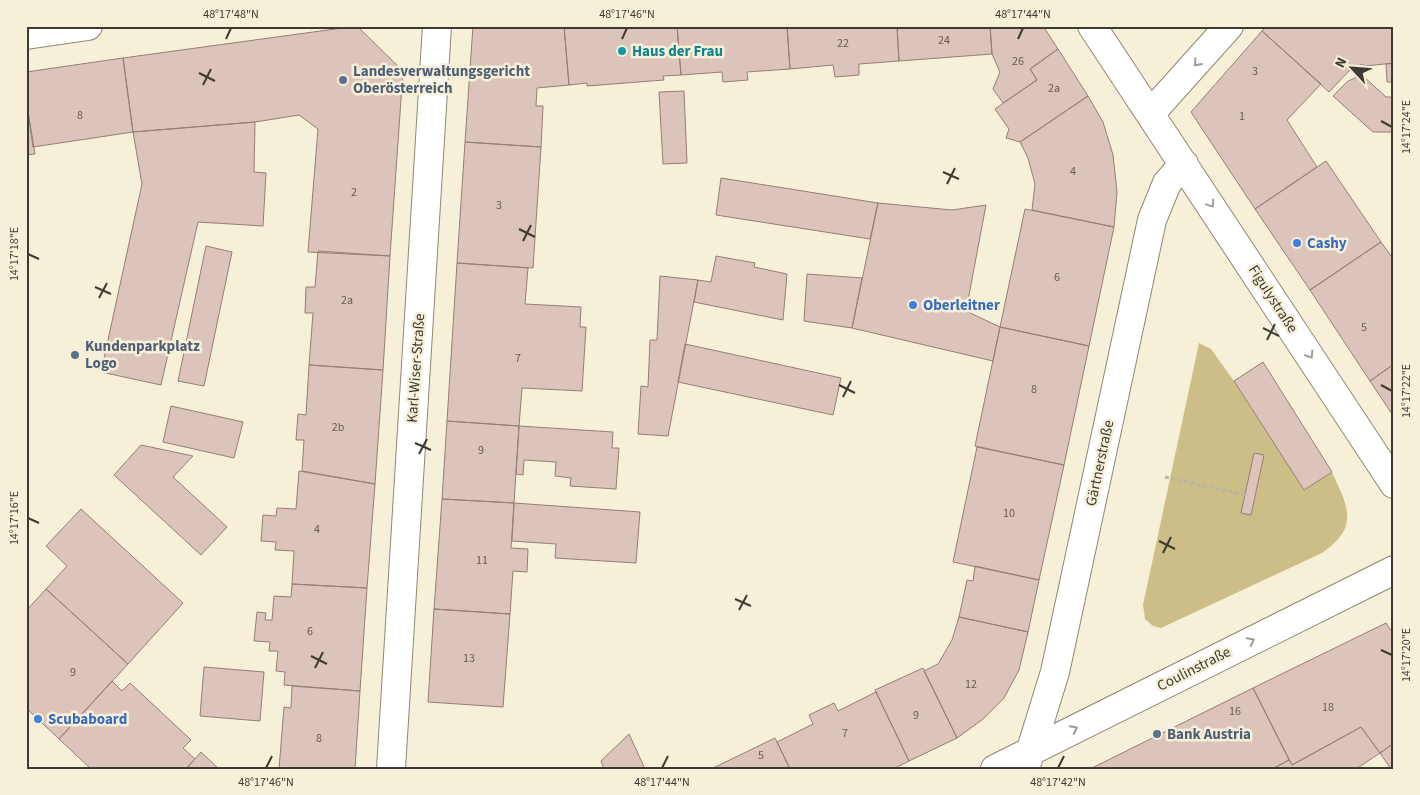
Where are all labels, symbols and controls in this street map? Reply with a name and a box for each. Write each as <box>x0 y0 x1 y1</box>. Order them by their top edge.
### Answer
text: 48°17'48"N <box>203 6 259 23</box>
text: 48°17'46"N <box>599 6 655 23</box>
text: 48°17'44"N <box>995 6 1051 23</box>
house number: 24 <box>938 32 950 49</box>
house number: 22 <box>837 35 849 52</box>
place label: Haus der Frau <box>632 41 723 62</box>
north arrow <box>1328 42 1378 92</box>
marker: Haus der Frau <box>616 45 628 57</box>
house number: 26 <box>1012 53 1024 70</box>
text: N <box>1330 54 1352 71</box>
one-way arrow <box>1194 57 1203 66</box>
place label: Landesverwaltungsgericht Oberösterreich <box>353 61 530 99</box>
house number: 3 <box>1252 63 1258 80</box>
marker: Landesverwaltungsgericht Oberösterreich <box>337 74 349 86</box>
house number: 2a <box>1048 80 1060 97</box>
text: 14°17'24"E <box>1398 100 1415 154</box>
house number: 8 <box>77 107 83 124</box>
house number: 1 <box>1239 108 1245 125</box>
house number: 4 <box>1070 163 1076 180</box>
house number: 2 <box>351 184 357 201</box>
house number: 3 <box>496 197 502 214</box>
one-way arrow <box>1205 199 1214 208</box>
text: 14°17'18"E <box>6 227 23 281</box>
place label: Cashy <box>1307 233 1347 254</box>
marker: Cashy <box>1291 237 1303 249</box>
street label: Figulystraße <box>1243 261 1303 337</box>
house number: 6 <box>1054 269 1060 286</box>
house number: 2a <box>341 292 353 309</box>
place label: Oberleitner <box>923 295 1000 316</box>
marker: Oberleitner <box>907 299 919 311</box>
street label: Karl-Wiser-Straße <box>402 313 430 423</box>
house number: 5 <box>1361 319 1367 336</box>
place label: Kundenparkplatz Logo <box>85 336 200 374</box>
marker: Kundenparkplatz Logo <box>69 349 81 361</box>
house number: 7 <box>515 350 521 367</box>
one-way arrow <box>1303 350 1313 359</box>
text: 14°17'22"E <box>1398 364 1415 418</box>
house number: 8 <box>1031 381 1037 398</box>
street label: Gärtnerstraße <box>1081 418 1119 508</box>
house number: 2b <box>332 419 345 436</box>
house number: 9 <box>478 442 484 459</box>
text: 14°17'16"E <box>6 491 23 545</box>
house number: 10 <box>1003 505 1015 522</box>
house number: 4 <box>314 521 320 538</box>
house number: 11 <box>476 552 488 569</box>
house number: 6 <box>307 623 313 640</box>
text: 14°17'20"E <box>1398 628 1415 682</box>
one-way arrow <box>1246 637 1255 647</box>
street label: Coulinstraße <box>1154 641 1234 697</box>
house number: 13 <box>463 650 475 667</box>
house number: 9 <box>70 664 76 681</box>
house number: 12 <box>965 676 977 693</box>
house number: 18 <box>1322 699 1334 716</box>
house number: 16 <box>1229 703 1241 720</box>
house number: 9 <box>913 707 919 724</box>
place label: Scubaboard <box>48 709 127 730</box>
marker: Scubaboard <box>32 713 44 725</box>
place label: Bank Austria <box>1167 724 1251 745</box>
house number: 7 <box>842 725 848 742</box>
one-way arrow <box>1069 725 1078 735</box>
marker: Bank Austria <box>1151 728 1163 740</box>
house number: 8 <box>316 730 322 747</box>
house number: 5 <box>758 747 764 764</box>
text: 48°17'46"N <box>238 774 294 791</box>
text: 48°17'44"N <box>634 774 690 791</box>
text: 48°17'42"N <box>1030 774 1086 791</box>

